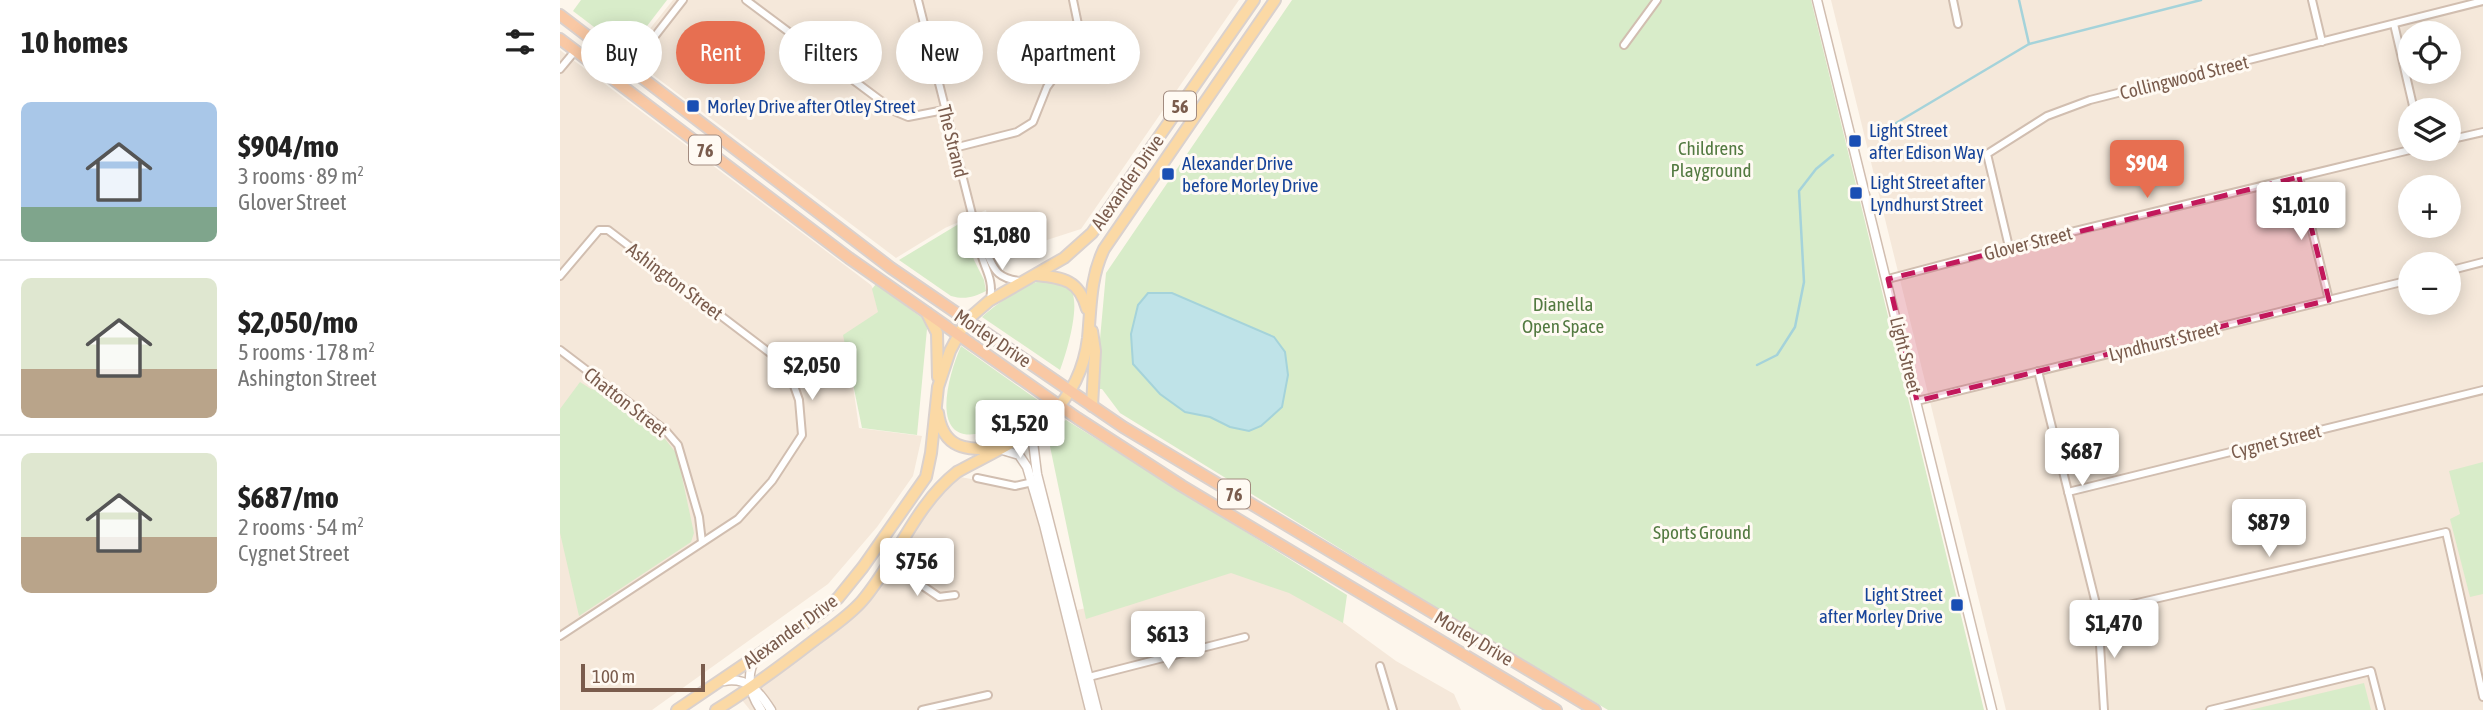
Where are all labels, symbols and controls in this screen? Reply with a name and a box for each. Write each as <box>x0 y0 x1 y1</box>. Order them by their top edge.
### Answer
chip: Buy <box>581 21 662 84</box>
chip: Rent <box>676 21 765 84</box>
chip: Filters <box>779 21 882 84</box>
chip: New <box>896 21 983 84</box>
chip: Apartment <box>997 21 1140 84</box>
map controls <box>2398 21 2461 315</box>
button: locate <box>2398 21 2461 84</box>
icon: filters <box>501 23 539 61</box>
text: 10 homes <box>21 25 128 59</box>
street label: Collingwood Street <box>2117 50 2251 104</box>
road number: 56 <box>1164 92 1196 120</box>
place label: Morley Drive after Otley Street <box>707 95 916 117</box>
marker: Morley Drive after Otley Street <box>685 98 701 114</box>
button: layers <box>2398 98 2461 161</box>
street label: The Strand <box>933 102 973 180</box>
place label: Light Street after Edison Way <box>1869 119 1984 163</box>
text: $904/mo <box>238 129 339 163</box>
icon: home <box>77 130 161 214</box>
street label: Alexander Drive <box>1086 130 1168 234</box>
marker: Light Street after Edison Way <box>1847 133 1863 149</box>
road number: 76 <box>689 135 721 164</box>
park label: Childrens Playground <box>1670 137 1752 181</box>
pin: $904 <box>2106 140 2188 200</box>
text: $904 <box>2126 150 2168 176</box>
place label: Alexander Drive before Morley Drive <box>1182 152 1319 196</box>
text: 3 rooms · 89 m² <box>238 163 364 189</box>
marker: Alexander Drive before Morley Drive <box>1160 166 1176 182</box>
place label: Light Street after Lyndhurst Street <box>1870 171 1985 215</box>
button: + <box>2398 175 2461 238</box>
pin: $1,010 <box>2244 182 2358 242</box>
marker: Light Street after Lyndhurst Street <box>1848 185 1864 201</box>
text: Glover Street <box>238 189 347 215</box>
text: $1,010 <box>2273 192 2330 218</box>
pin: $1,080 <box>945 212 1059 272</box>
street label: Glover Street <box>1982 221 2074 265</box>
text: $1,080 <box>974 222 1031 248</box>
street label: Ashington Street <box>623 238 727 324</box>
button: − <box>2398 252 2461 315</box>
park label: Dianella Open Space <box>1522 293 1604 337</box>
street label: Morley Drive <box>950 304 1036 372</box>
text: $2,050/mo <box>238 305 358 339</box>
icon: home <box>77 306 161 390</box>
street label: Light Street <box>1886 314 1926 396</box>
street label: Lyndhurst Street <box>2106 317 2222 365</box>
text: 5 rooms · 178 m² <box>238 339 375 365</box>
pin: $2,050 <box>755 342 869 402</box>
text: $2,050 <box>784 352 841 378</box>
street label: Chatton Street <box>580 363 672 441</box>
text: Ashington Street <box>238 365 377 391</box>
pin: $1,520 <box>963 400 1077 460</box>
text: $1,520 <box>992 410 1049 436</box>
street label: Cygnet Street <box>2229 419 2323 463</box>
pin: $687 <box>2041 428 2123 488</box>
text: $687 <box>2061 438 2103 464</box>
text: $687/mo <box>238 480 339 514</box>
road number: 76 <box>1218 480 1250 508</box>
icon: home <box>77 481 161 565</box>
pin: $879 <box>2228 500 2310 559</box>
text: $879 <box>2248 509 2290 535</box>
text: 2 rooms · 54 m² <box>238 514 364 540</box>
park label: Sports Ground <box>1653 521 1751 543</box>
pin: $756 <box>876 538 958 598</box>
text: Cygnet Street <box>238 540 350 566</box>
text: $756 <box>896 548 938 574</box>
place label: Light Street after Morley Drive <box>1819 583 1943 627</box>
street label: Alexander Drive <box>739 589 841 673</box>
marker: Light Street after Morley Drive <box>1949 597 1965 613</box>
pin: $1,470 <box>2057 600 2171 660</box>
street label: Morley Drive <box>1431 606 1517 670</box>
text: $1,470 <box>2086 610 2143 636</box>
pin: $613 <box>1127 612 1209 671</box>
text: $613 <box>1147 621 1189 647</box>
scale bar <box>581 661 705 693</box>
text: 100 m <box>592 665 635 687</box>

